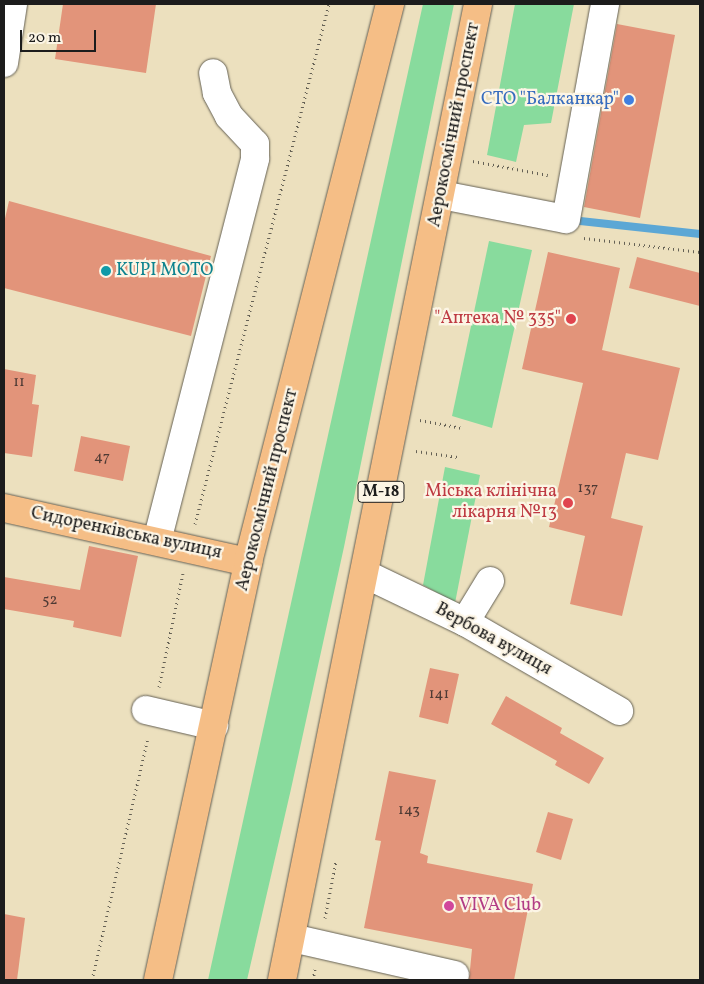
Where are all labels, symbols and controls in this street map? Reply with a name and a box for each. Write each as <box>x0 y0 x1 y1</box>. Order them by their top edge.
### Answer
scale bar <box>22 20 99 52</box>
street label: Аерокосмічний проспект <box>425 21 485 229</box>
text: 20 m <box>28 28 61 49</box>
place label: СТО "Балканкар" <box>481 89 619 111</box>
marker: СТО "Балканкар" <box>623 94 635 106</box>
place label: KUPI MOTO <box>116 260 214 282</box>
marker: KUPI MOTO <box>100 265 112 277</box>
place label: "Аптека № 335" <box>434 308 561 330</box>
marker: "Аптека № 335" <box>565 313 577 325</box>
house number: 11 <box>13 374 25 392</box>
street label: Аерокосмічний проспект <box>232 387 304 593</box>
house number: 47 <box>94 449 110 467</box>
road number: М-18 <box>357 478 405 506</box>
house number: 137 <box>578 480 598 498</box>
place label: Міська клінічна лікарня №13 <box>425 482 557 524</box>
marker: Міська клінічна лікарня №13 <box>561 496 575 510</box>
street label: Сидоренківська вулиця <box>29 503 223 565</box>
house number: 52 <box>42 592 58 610</box>
street label: Вербова вулиця <box>431 599 555 681</box>
house number: 141 <box>429 686 449 704</box>
house number: 143 <box>398 802 420 820</box>
place label: VIVA Club <box>459 895 541 917</box>
marker: VIVA Club <box>443 900 455 912</box>

